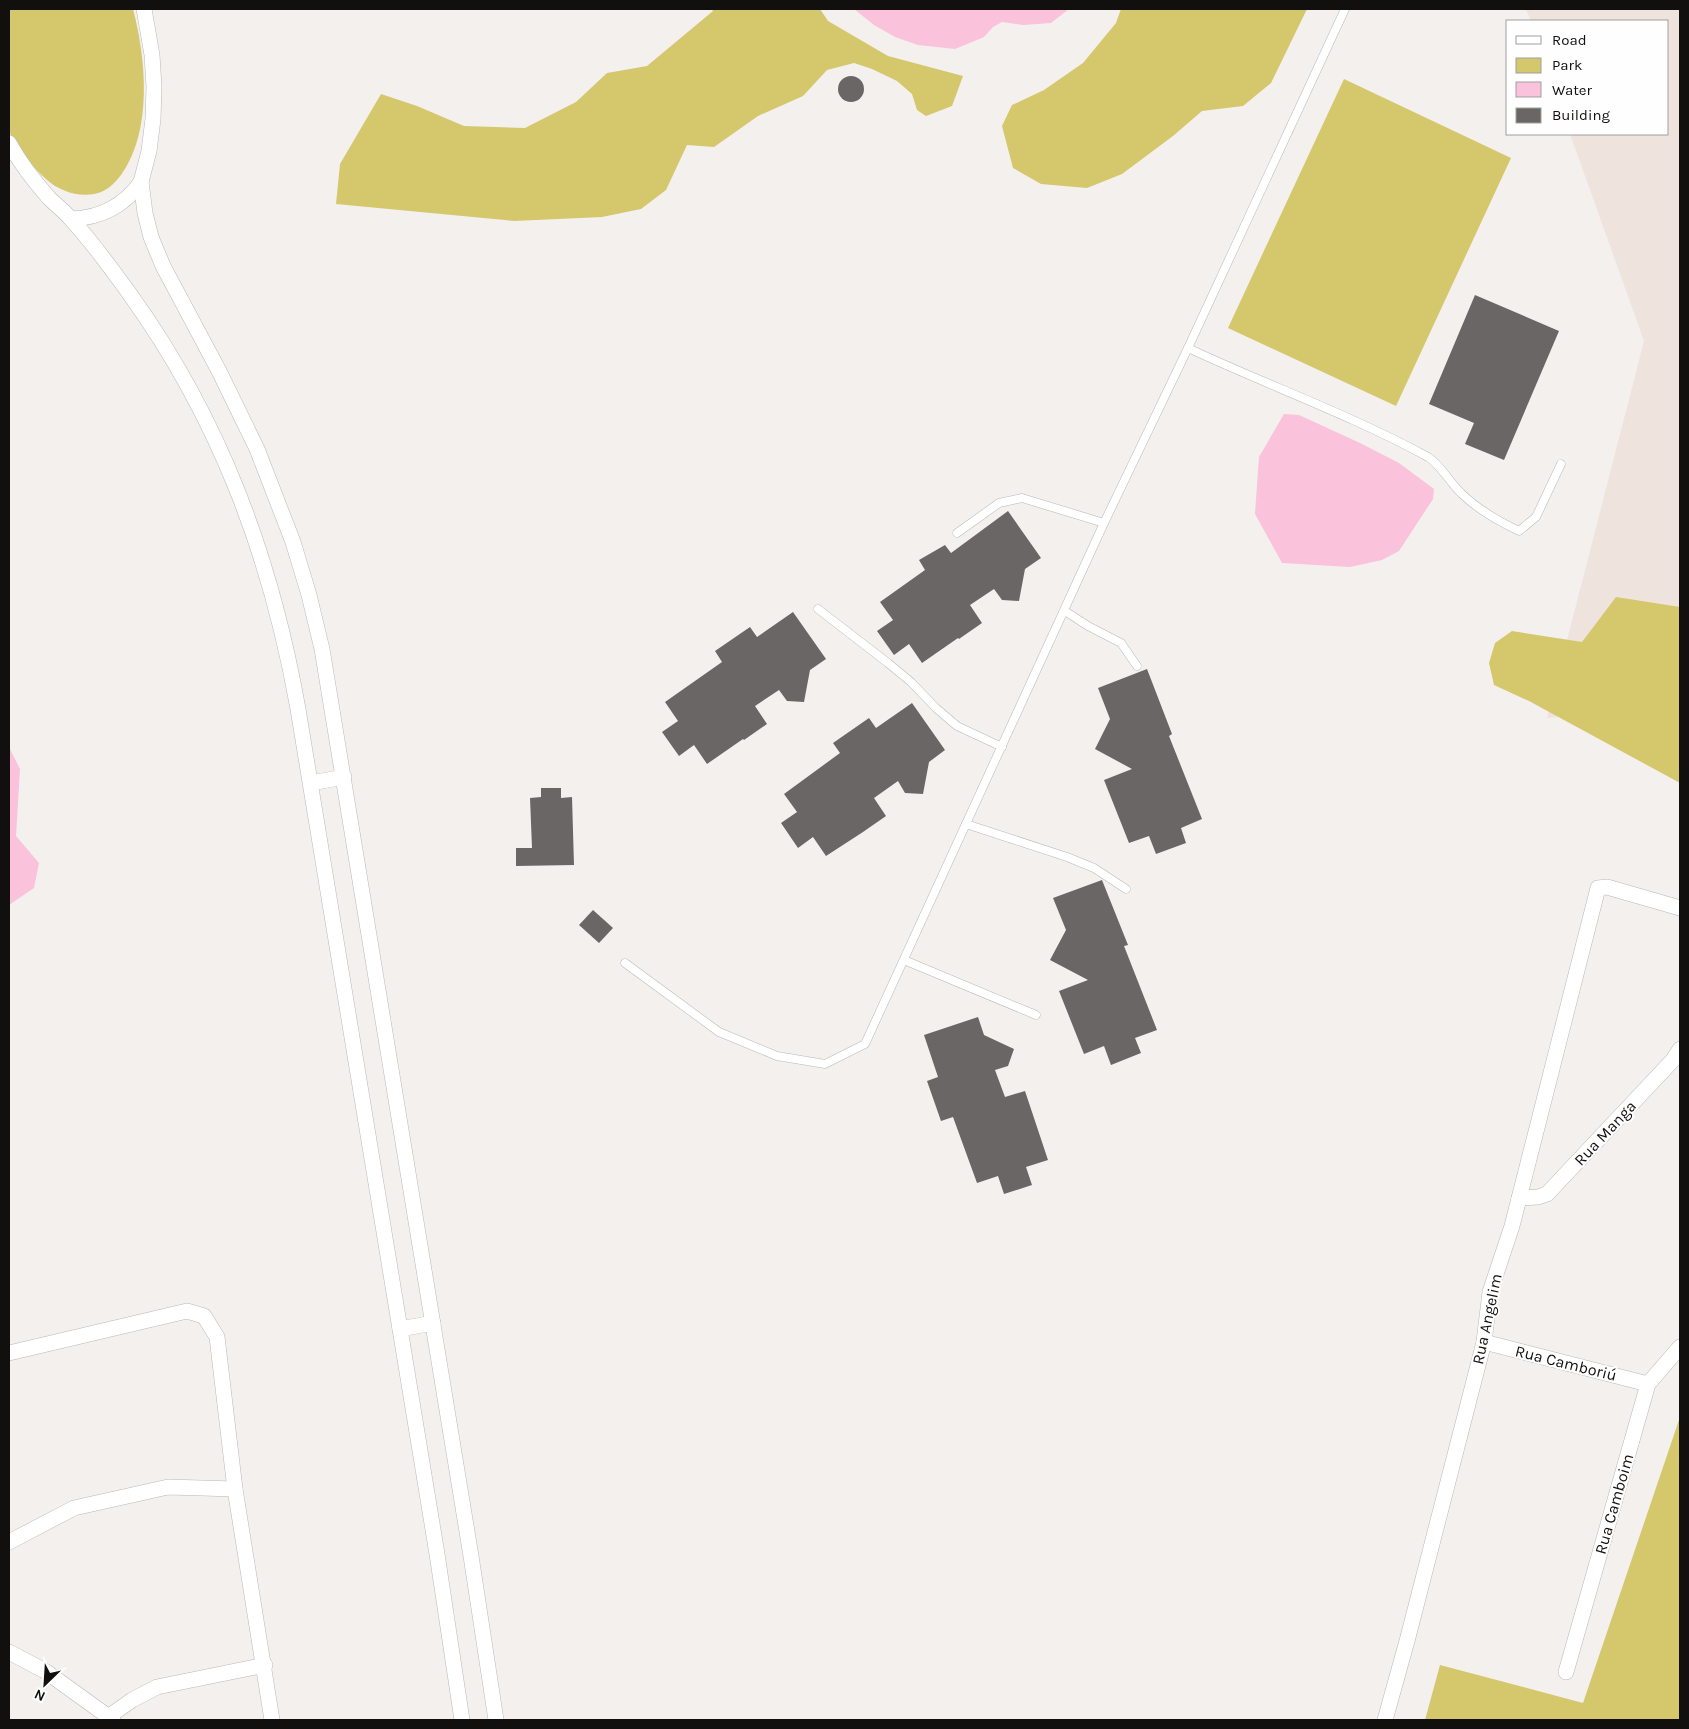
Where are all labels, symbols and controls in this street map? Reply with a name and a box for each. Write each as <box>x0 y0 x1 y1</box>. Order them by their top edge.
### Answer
legend <box>1506 20 1669 135</box>
text: Road <box>1552 31 1587 49</box>
text: Park <box>1552 56 1582 74</box>
text: Water <box>1552 81 1593 99</box>
text: Building <box>1552 106 1610 124</box>
street label: Rua Manga <box>1570 1097 1640 1169</box>
street label: Rua Angelim <box>1468 1272 1506 1366</box>
street label: Rua Camboriú <box>1513 1341 1619 1385</box>
street label: Rua Camboim <box>1591 1452 1637 1556</box>
north arrow <box>20 1659 70 1709</box>
text: N <box>32 1686 48 1705</box>

